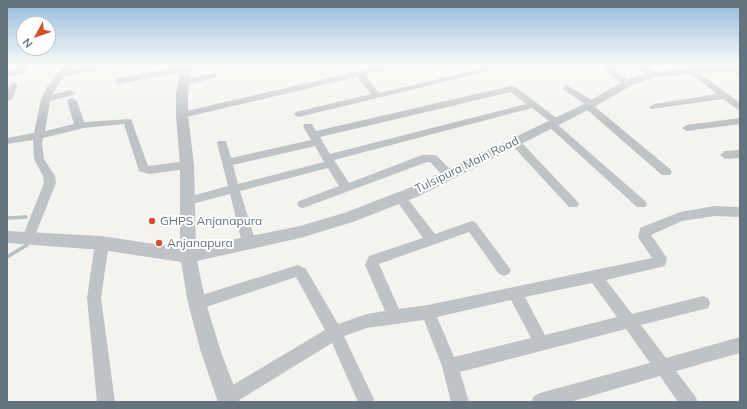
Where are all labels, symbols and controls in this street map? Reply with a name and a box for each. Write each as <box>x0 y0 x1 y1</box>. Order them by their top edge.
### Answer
north arrow <box>16 16 56 56</box>
text: N <box>20 35 36 51</box>
street label: Tulsipura Main Road <box>413 134 521 196</box>
place label: GHPS Anjanapura <box>160 214 262 228</box>
marker: GHPS Anjanapura <box>147 216 157 226</box>
place label: Anjanapura <box>167 236 233 250</box>
marker: Anjanapura <box>154 238 164 248</box>

